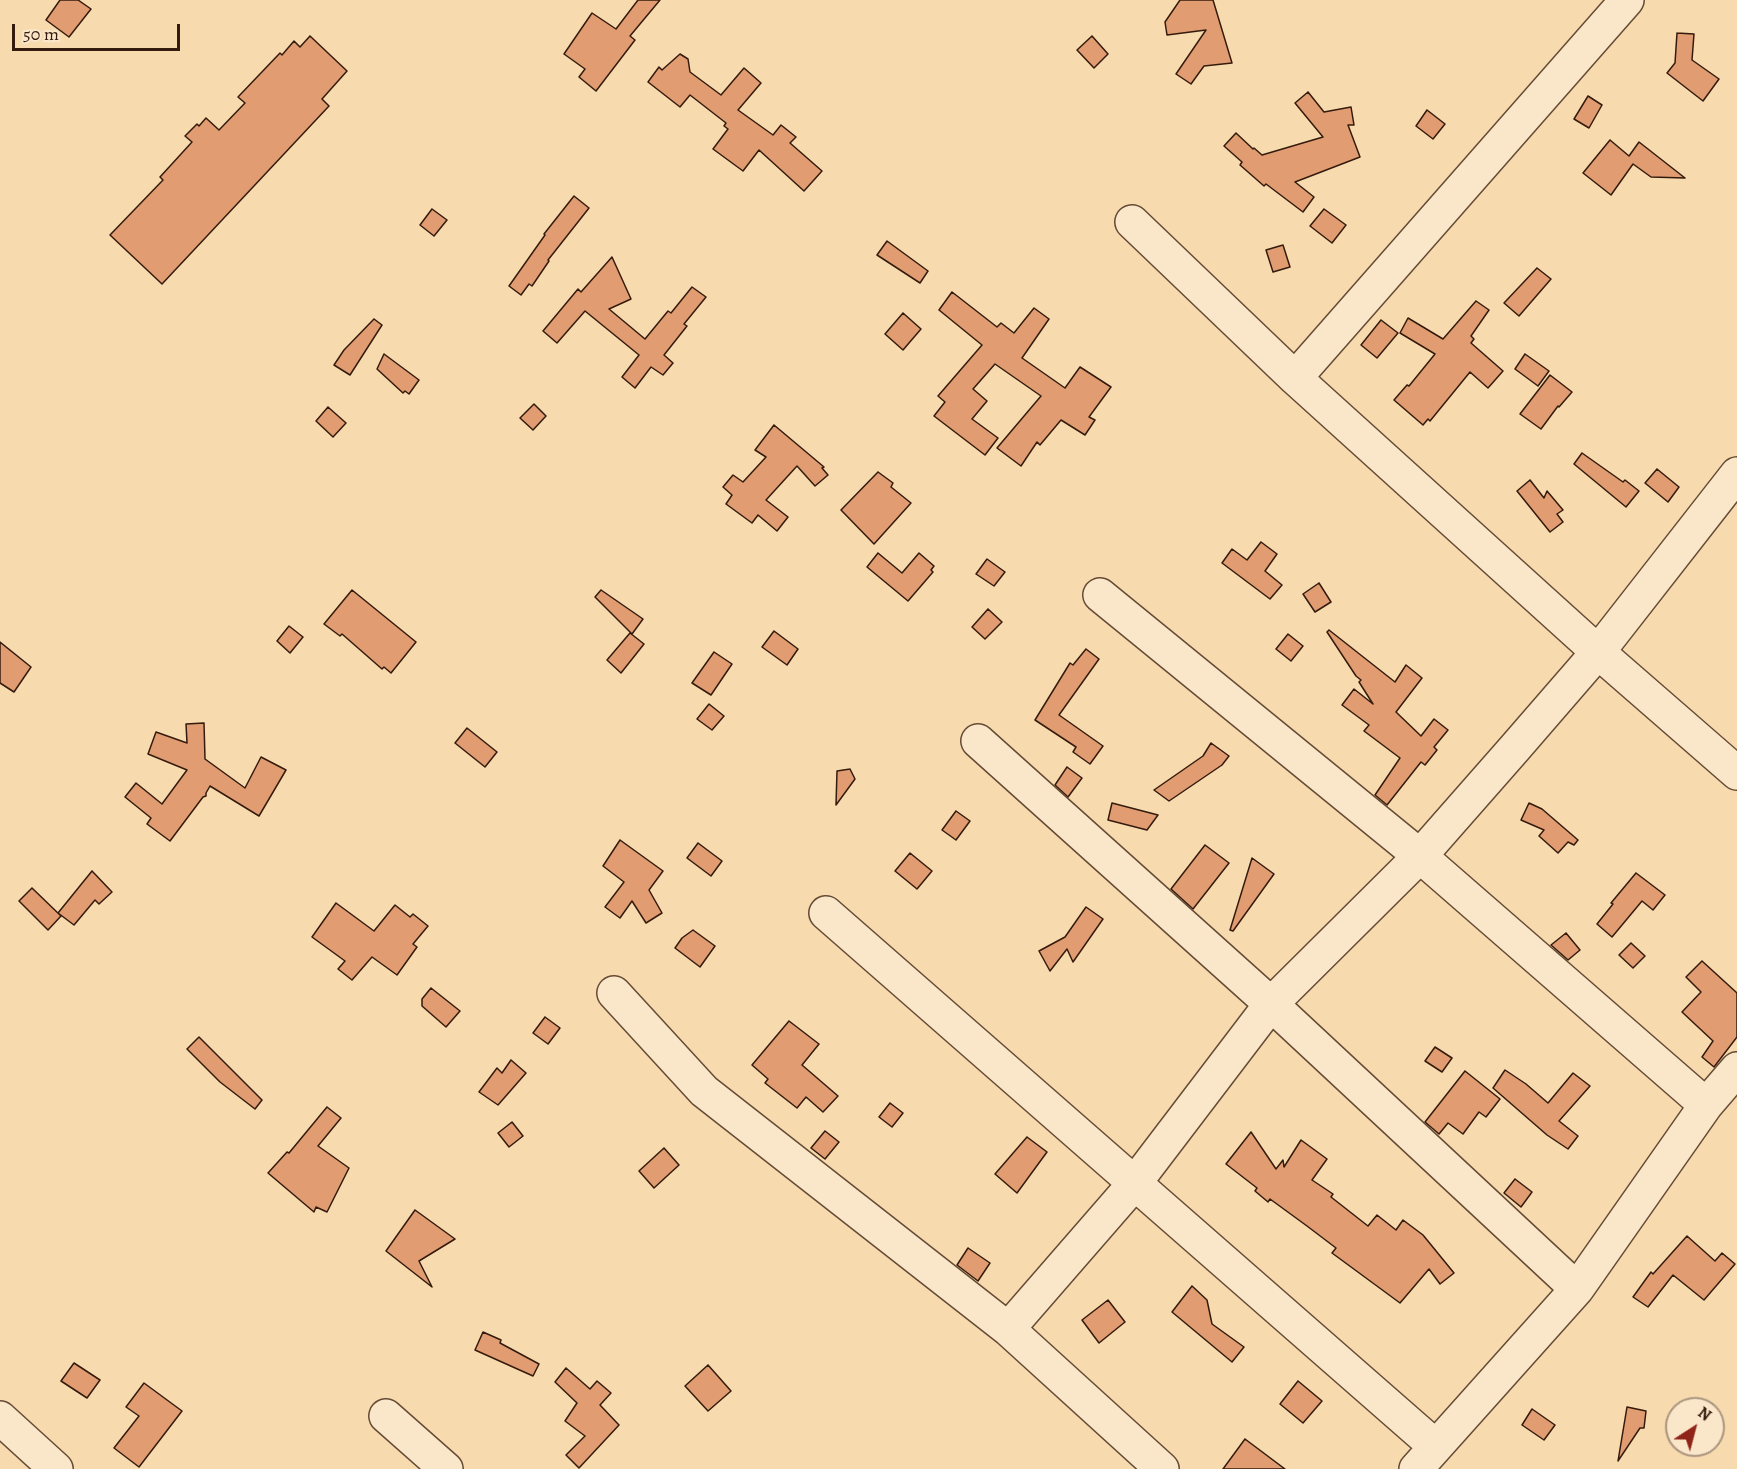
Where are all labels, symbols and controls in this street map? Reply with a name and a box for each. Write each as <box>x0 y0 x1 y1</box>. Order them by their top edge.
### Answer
scale bar <box>15 12 183 50</box>
text: 50 m <box>23 22 59 46</box>
north arrow <box>1665 1397 1725 1457</box>
text: N <box>1693 1402 1716 1426</box>

